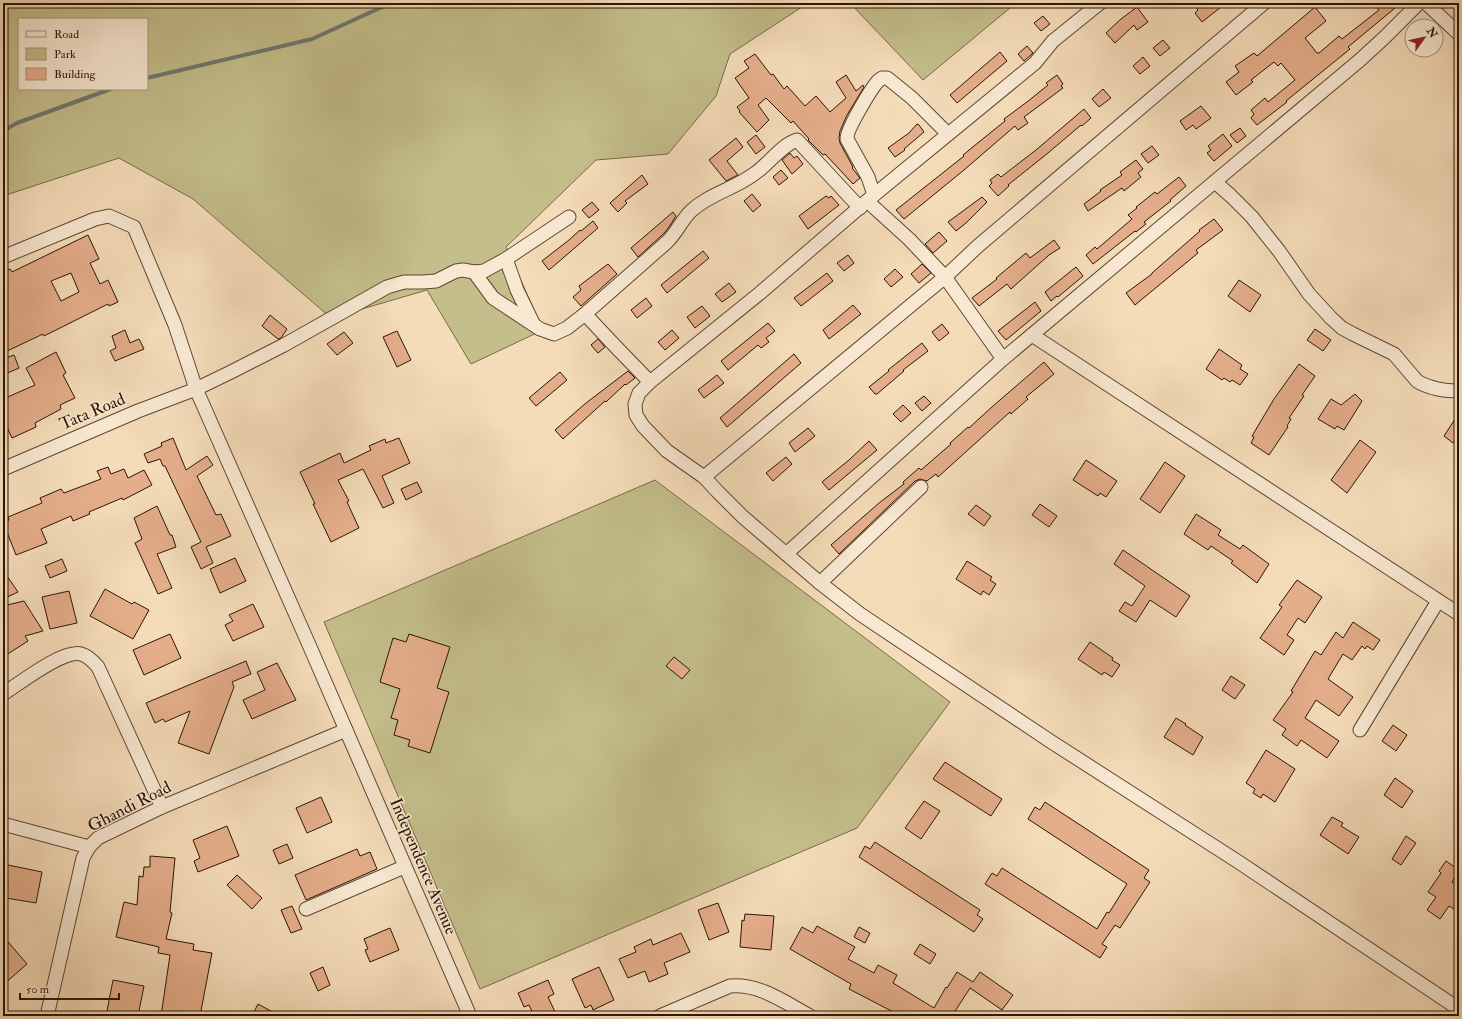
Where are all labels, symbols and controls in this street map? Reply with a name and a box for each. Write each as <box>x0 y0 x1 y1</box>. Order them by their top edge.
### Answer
legend <box>18 18 148 90</box>
north arrow <box>1404 18 1444 58</box>
text: N <box>1423 24 1441 41</box>
text: Road <box>54 27 79 42</box>
text: Park <box>54 47 76 62</box>
text: Building <box>54 67 97 82</box>
street label: Tata Road <box>56 388 129 435</box>
street label: Ghandi Road <box>84 776 175 836</box>
street label: Independence Avenue <box>384 795 462 938</box>
scale bar <box>20 975 119 1001</box>
text: 50 m <box>26 982 50 997</box>

